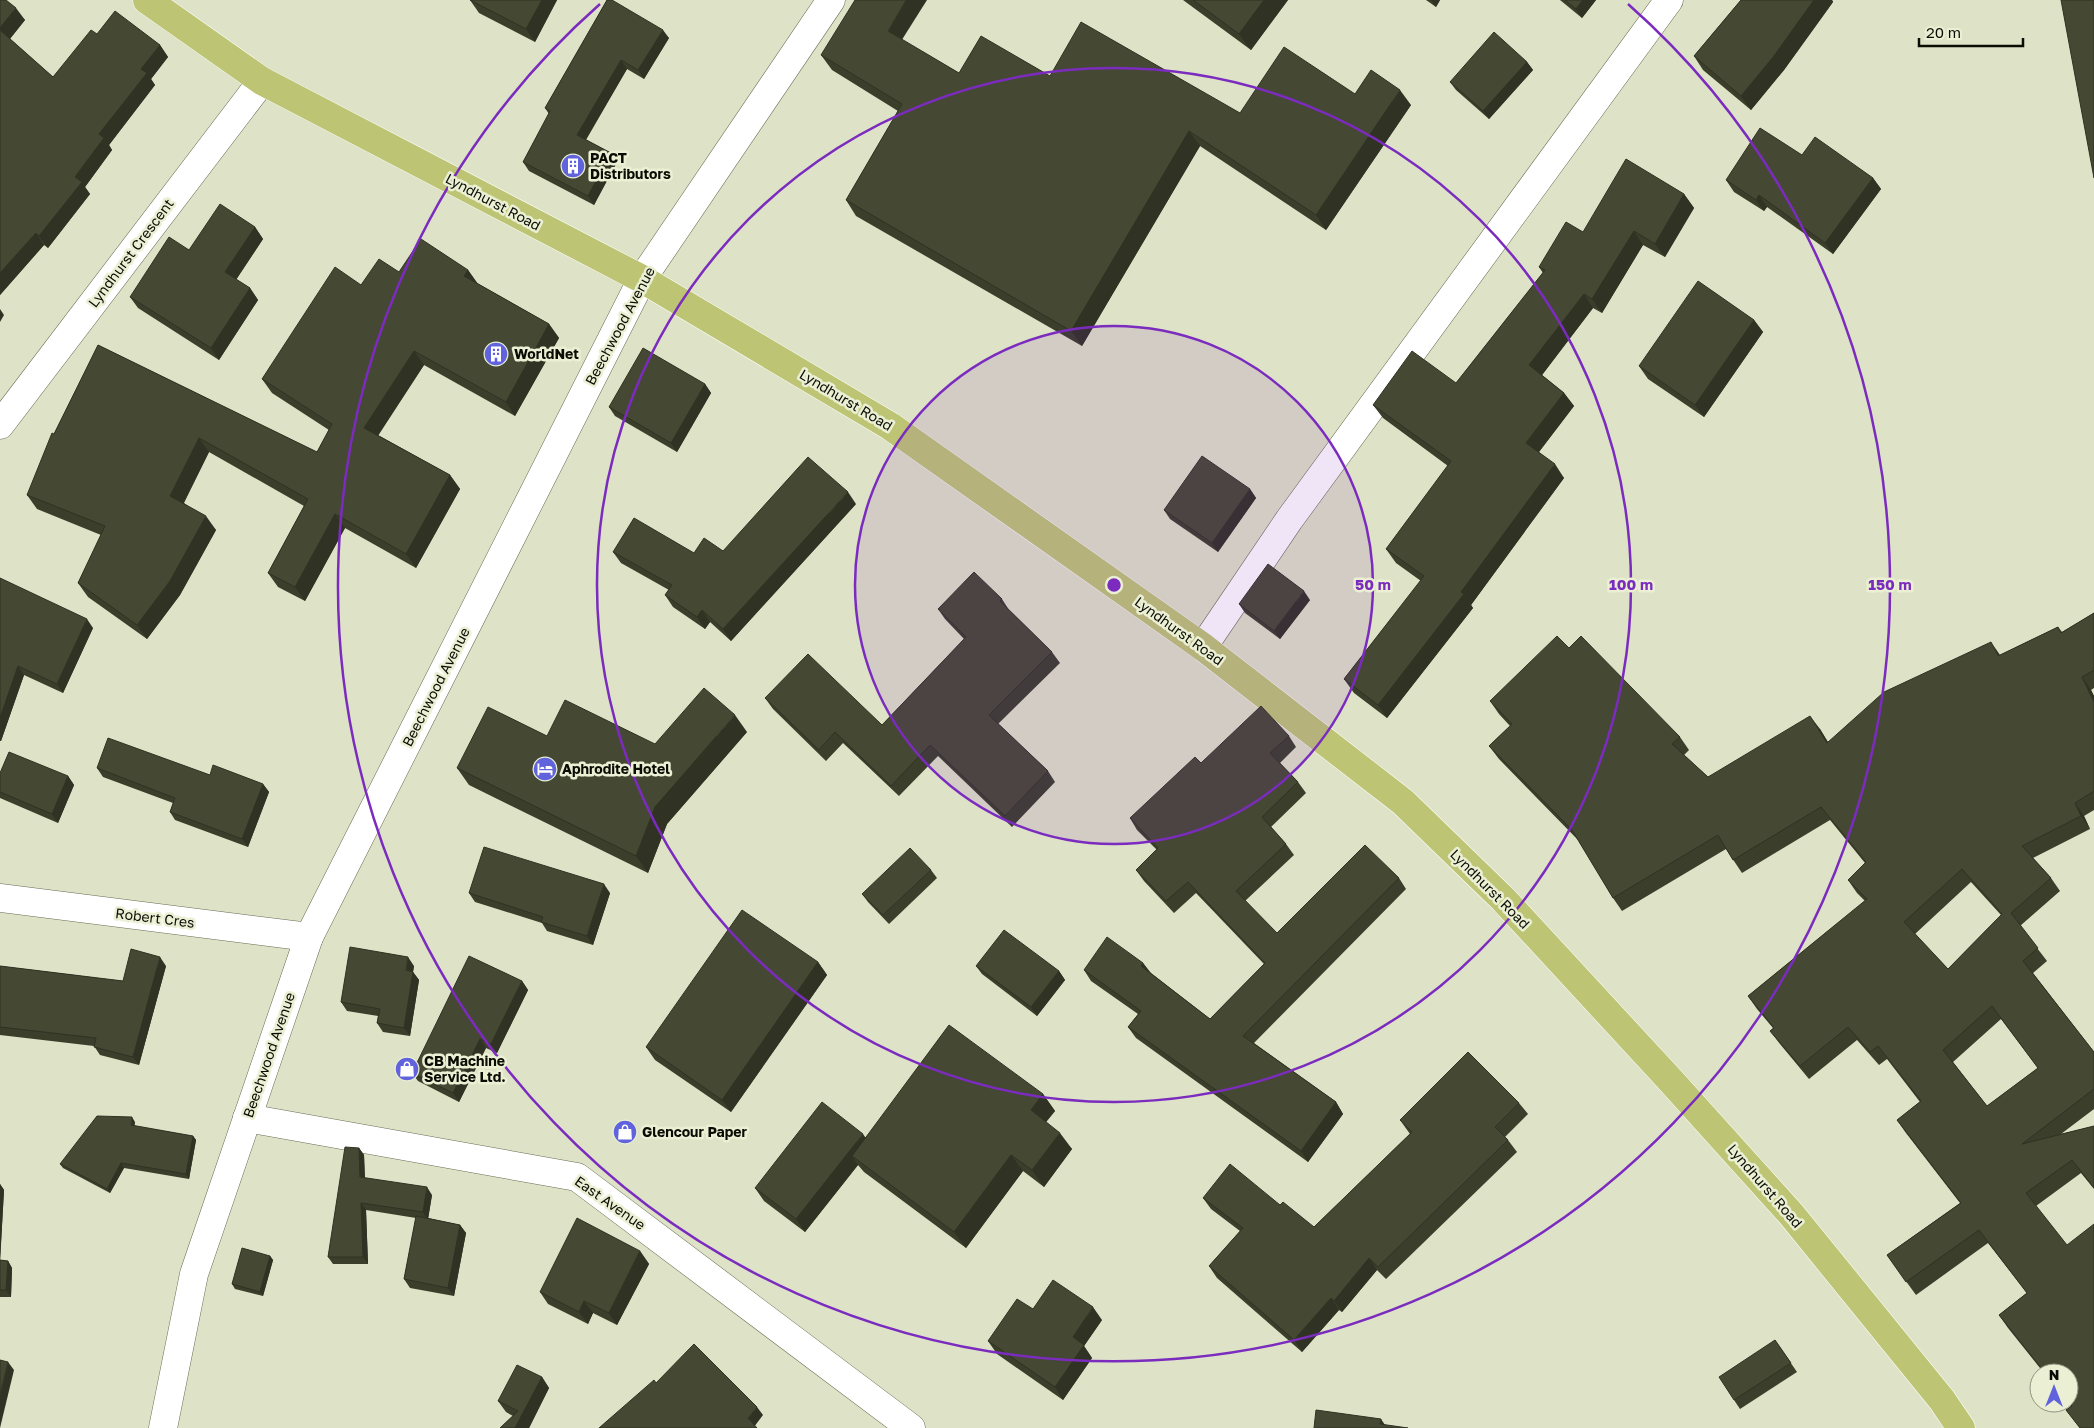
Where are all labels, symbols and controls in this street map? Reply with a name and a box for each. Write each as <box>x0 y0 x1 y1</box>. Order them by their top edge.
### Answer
scale bar <box>1919 15 2023 47</box>
text: 20 m <box>1926 23 1961 41</box>
place label: PACT Distributors <box>590 149 671 182</box>
building icon: PACT Distributors <box>560 153 586 179</box>
street label: Lyndhurst Road <box>443 169 544 234</box>
street label: Lyndhurst Crescent <box>84 195 177 310</box>
street label: Beechwood Avenue <box>581 264 658 388</box>
building icon: WorldNet <box>483 341 509 367</box>
place label: WorldNet <box>514 345 579 362</box>
street label: Lyndhurst Road <box>797 365 896 434</box>
text: 50 m <box>1355 575 1391 593</box>
text: 100 m <box>1609 575 1653 593</box>
text: 150 m <box>1868 575 1912 593</box>
centre of rings <box>1105 576 1123 594</box>
street label: Lyndhurst Road <box>1132 593 1227 668</box>
street label: Beechwood Avenue <box>398 624 473 749</box>
hotel icon: Aphrodite Hotel <box>532 756 558 782</box>
place label: Aphrodite Hotel <box>562 760 670 777</box>
street label: Lyndhurst Road <box>1447 845 1534 932</box>
street label: Robert Cres <box>114 904 196 931</box>
street label: Beechwood Avenue <box>239 990 298 1120</box>
place label: CB Machine Service Ltd. <box>424 1052 506 1085</box>
shop icon: CB Machine Service Ltd. <box>394 1056 420 1082</box>
shop icon: Glencour Paper <box>612 1119 638 1145</box>
place label: Glencour Paper <box>642 1123 748 1140</box>
street label: Lyndhurst Road <box>1724 1140 1806 1231</box>
street label: East Avenue <box>572 1172 649 1233</box>
north arrow <box>2029 1363 2079 1413</box>
text: N <box>2049 1366 2059 1383</box>

